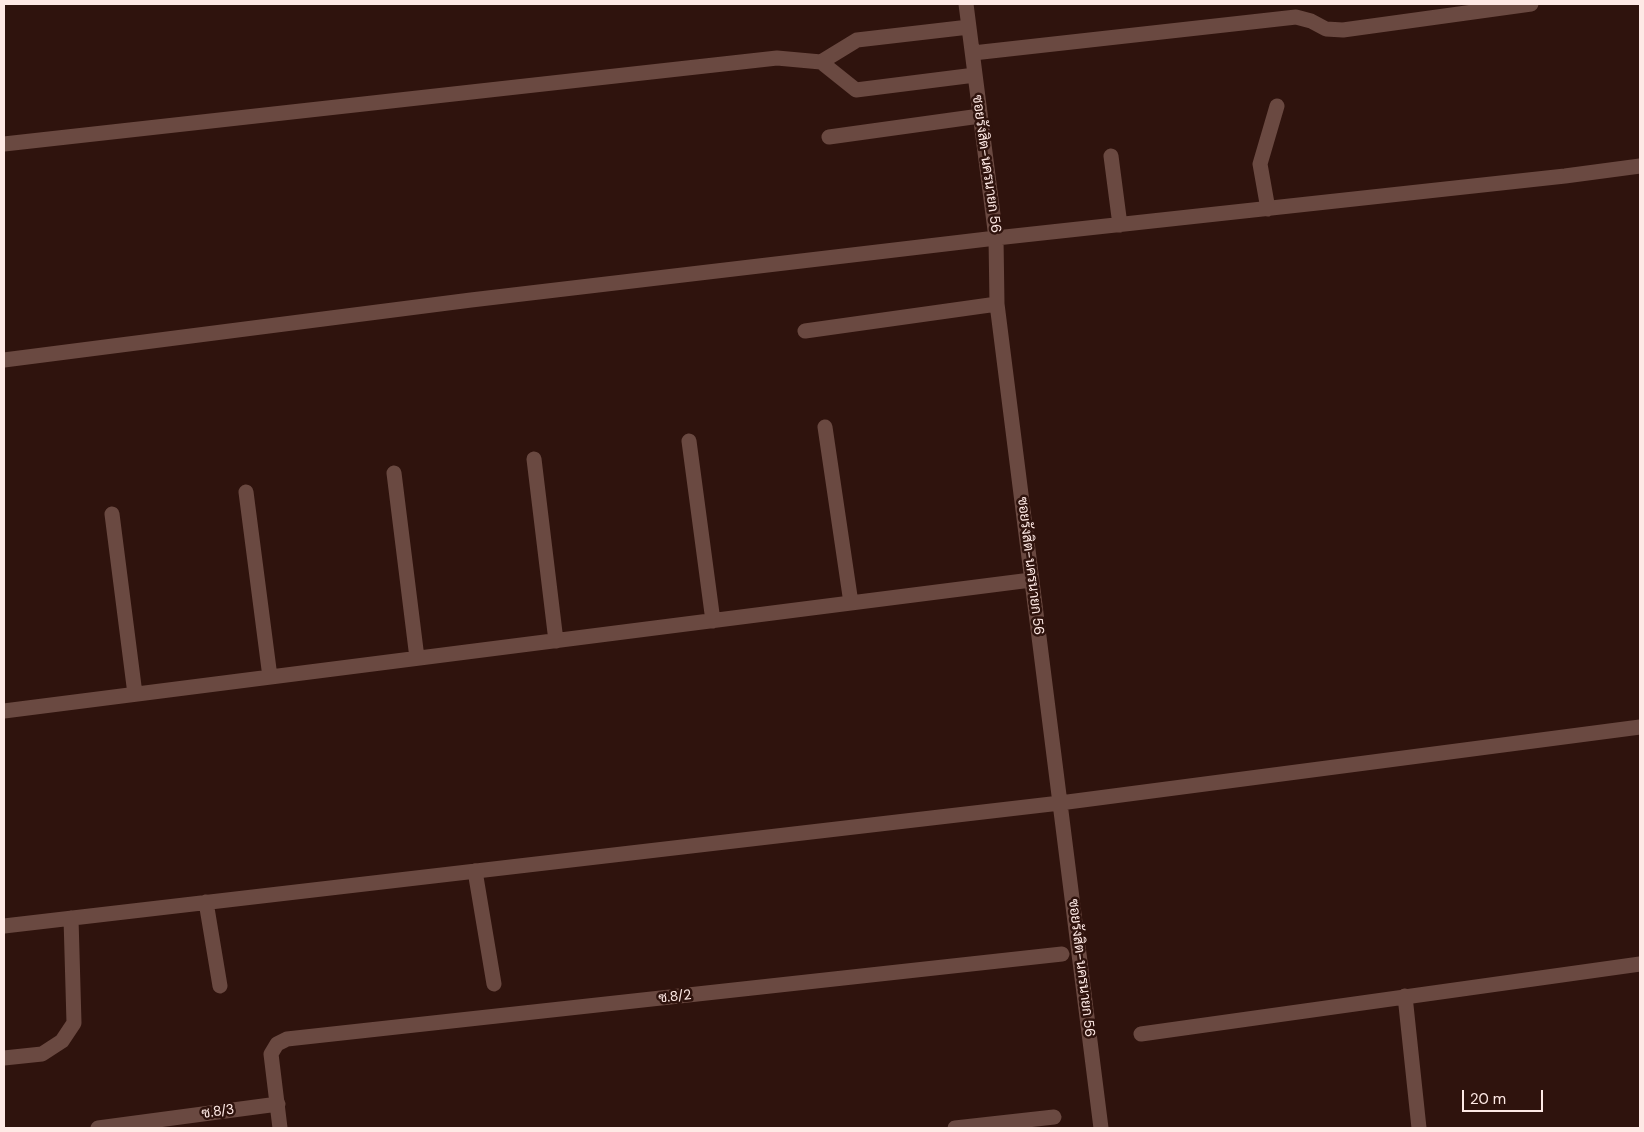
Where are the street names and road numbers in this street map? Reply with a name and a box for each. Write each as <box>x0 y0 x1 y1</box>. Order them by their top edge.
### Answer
street label: ซอยรังสิต-นครนายก 56 <box>968 94 1004 234</box>
street label: ซอยรังสิต-นครนายก 56 <box>1013 496 1047 636</box>
street label: ซอยรังสิต-นครนายก 56 <box>1064 898 1098 1038</box>
street label: ซ.8/2 <box>658 987 692 1007</box>
street label: ซ.8/3 <box>201 1101 235 1123</box>

